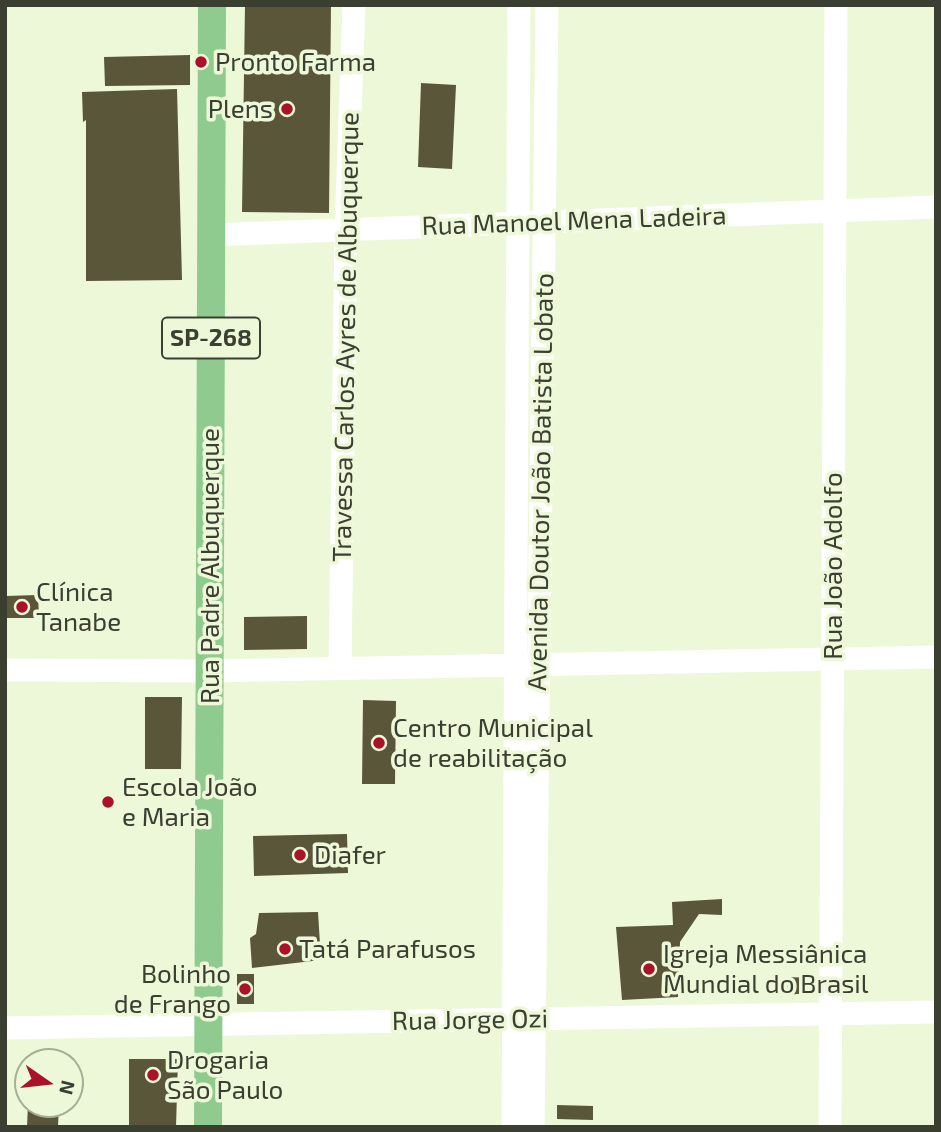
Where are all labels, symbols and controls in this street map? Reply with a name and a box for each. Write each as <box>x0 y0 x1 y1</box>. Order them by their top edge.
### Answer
place label: Pronto Farma <box>215 46 376 78</box>
marker: Pronto Farma <box>193 54 209 70</box>
place label: Plens <box>208 93 273 125</box>
marker: Plens <box>279 101 295 117</box>
street label: Travessa Carlos Ayres de Albuquerque <box>326 112 366 562</box>
street label: Rua Manoel Mena Ladeira <box>421 200 727 242</box>
street label: Avenida Doutor João Batista Lobato <box>522 273 560 691</box>
road number: SP-268 <box>162 318 260 358</box>
street label: Rua Padre Albuquerque <box>194 428 226 704</box>
street label: Rua João Adolfo <box>817 472 849 660</box>
place label: Clínica Tanabe <box>36 576 121 638</box>
marker: Clínica Tanabe <box>14 599 30 615</box>
place label: Centro Municipal de reabilitação <box>393 712 593 774</box>
marker: Centro Municipal de reabilitação <box>371 735 387 751</box>
place label: Escola João e Maria <box>122 771 257 832</box>
marker: Escola João e Maria <box>100 794 116 810</box>
place label: Diafer <box>314 839 386 871</box>
marker: Diafer <box>292 847 308 863</box>
place label: Tatá Parafusos <box>299 933 476 965</box>
place label: Igreja Messiânica Mundial do Brasil <box>663 938 869 1000</box>
marker: Tatá Parafusos <box>277 941 293 957</box>
place label: Bolinho de Frango <box>114 958 231 1020</box>
marker: Igreja Messiânica Mundial do Brasil <box>641 961 657 977</box>
marker: Bolinho de Frango <box>237 981 253 997</box>
street label: Rua Jorge Ozi <box>392 1003 548 1037</box>
place label: Drogaria São Paulo <box>167 1044 283 1106</box>
north arrow <box>14 1048 84 1118</box>
marker: Drogaria São Paulo <box>145 1067 161 1083</box>
text: N <box>55 1078 81 1097</box>

